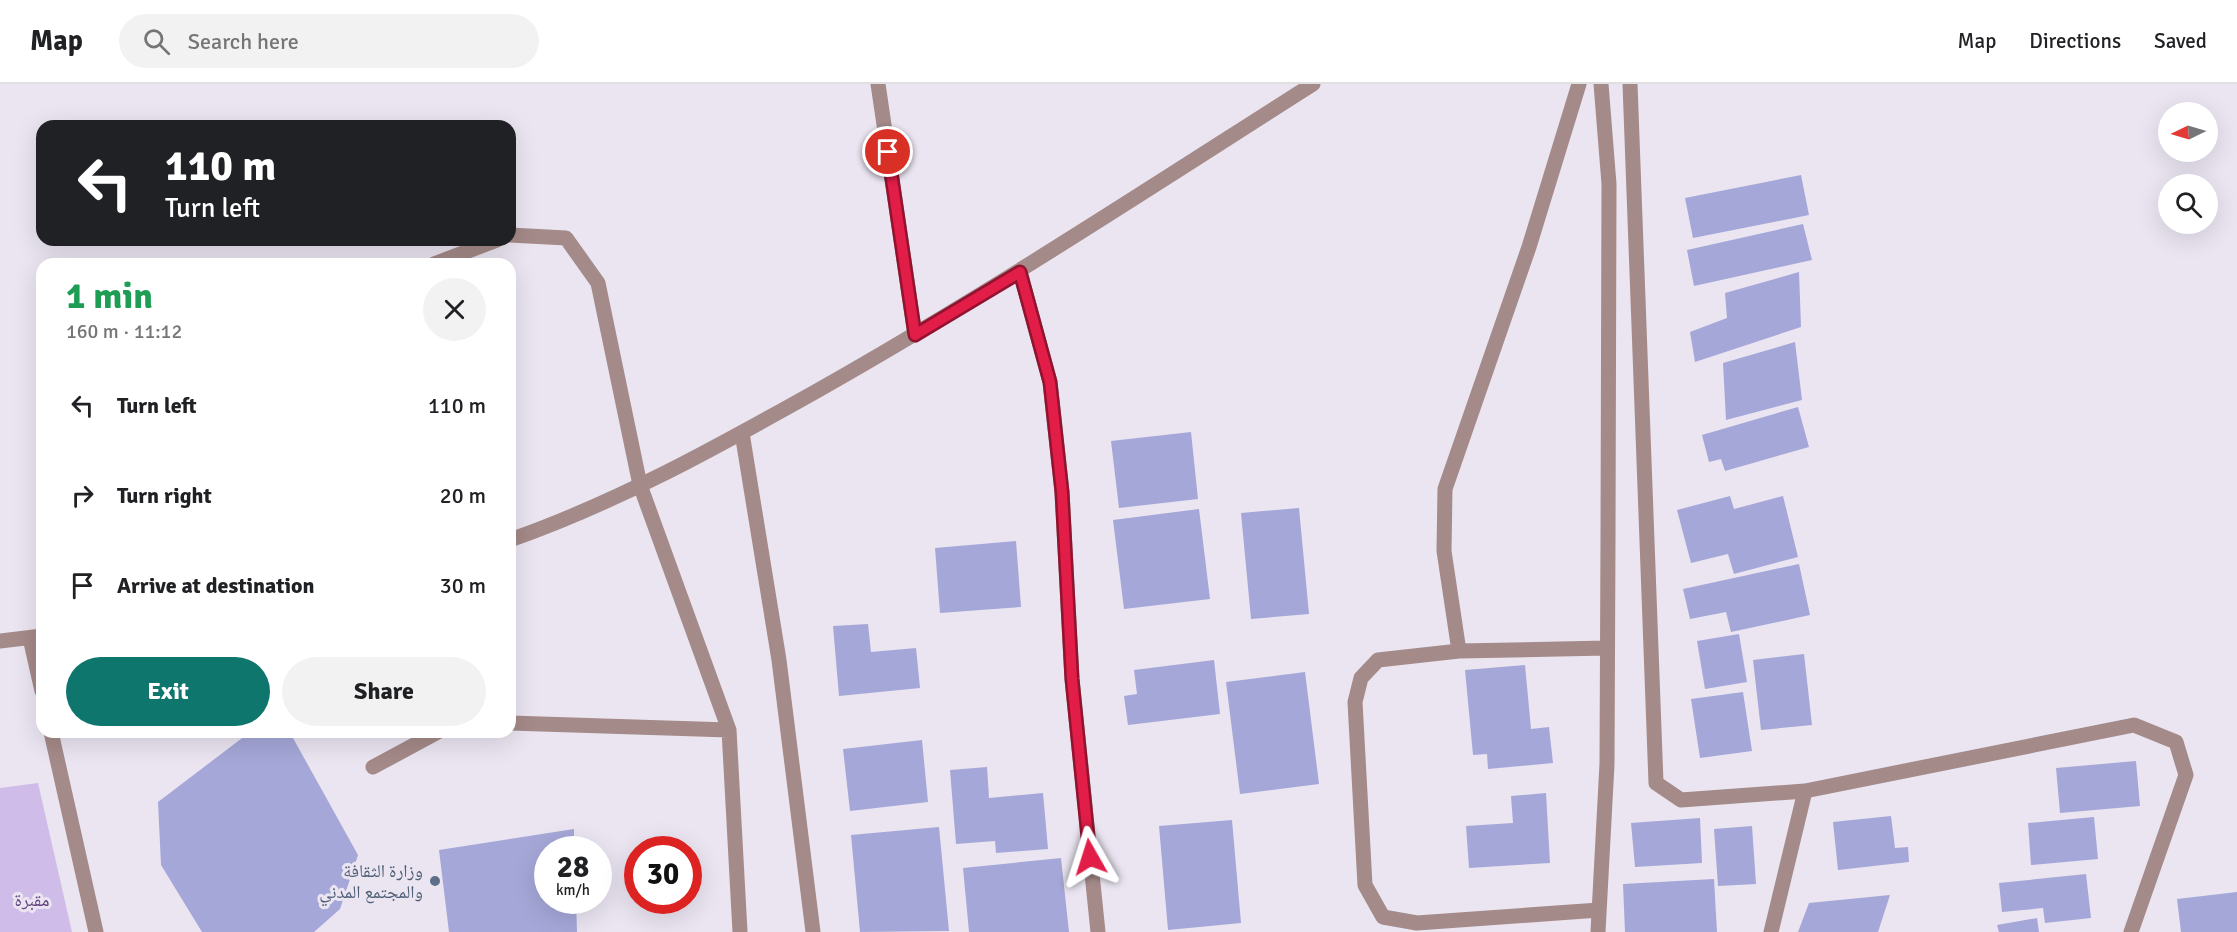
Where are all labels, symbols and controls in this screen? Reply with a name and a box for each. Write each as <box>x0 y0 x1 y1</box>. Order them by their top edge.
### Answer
search box <box>119 14 539 68</box>
text: Map <box>30 24 83 58</box>
icon: search <box>140 25 173 58</box>
text: Search here <box>188 28 299 55</box>
text: Map <box>1958 28 1996 54</box>
text: Directions <box>2029 28 2121 54</box>
text: Saved <box>2154 28 2207 54</box>
north arrow <box>2158 102 2218 162</box>
map controls <box>2158 102 2218 234</box>
pin <box>862 126 913 177</box>
icon: arrive <box>871 135 904 168</box>
text: 110 m <box>165 141 276 192</box>
icon: left <box>66 144 144 222</box>
button: search <box>2158 174 2218 234</box>
text: Turn left <box>165 192 260 225</box>
text: 1 min <box>66 274 153 319</box>
button: close <box>423 278 486 341</box>
text: 160 m · 11:12 <box>66 319 182 344</box>
icon: left <box>66 389 99 422</box>
text: Turn left <box>117 392 197 419</box>
text: 110 m <box>428 392 486 419</box>
icon: right <box>66 479 99 512</box>
text: Turn right <box>117 482 212 509</box>
text: 20 m <box>440 482 486 509</box>
icon: arrive <box>66 569 99 602</box>
text: Arrive at destination <box>117 572 314 599</box>
text: 30 m <box>440 572 486 599</box>
button: Exit <box>66 657 270 726</box>
button: Share <box>282 657 486 726</box>
position arrow <box>1058 825 1122 889</box>
speed limit sign: 30 <box>624 836 702 914</box>
text: 28 <box>557 849 589 886</box>
place label: وزارة الثقافة والمجتمع المدني <box>319 860 423 907</box>
marker: وزارة الثقافة والمجتمع المدني <box>428 874 442 888</box>
text: km/h <box>556 881 590 899</box>
park label: مقبرة <box>14 889 50 911</box>

